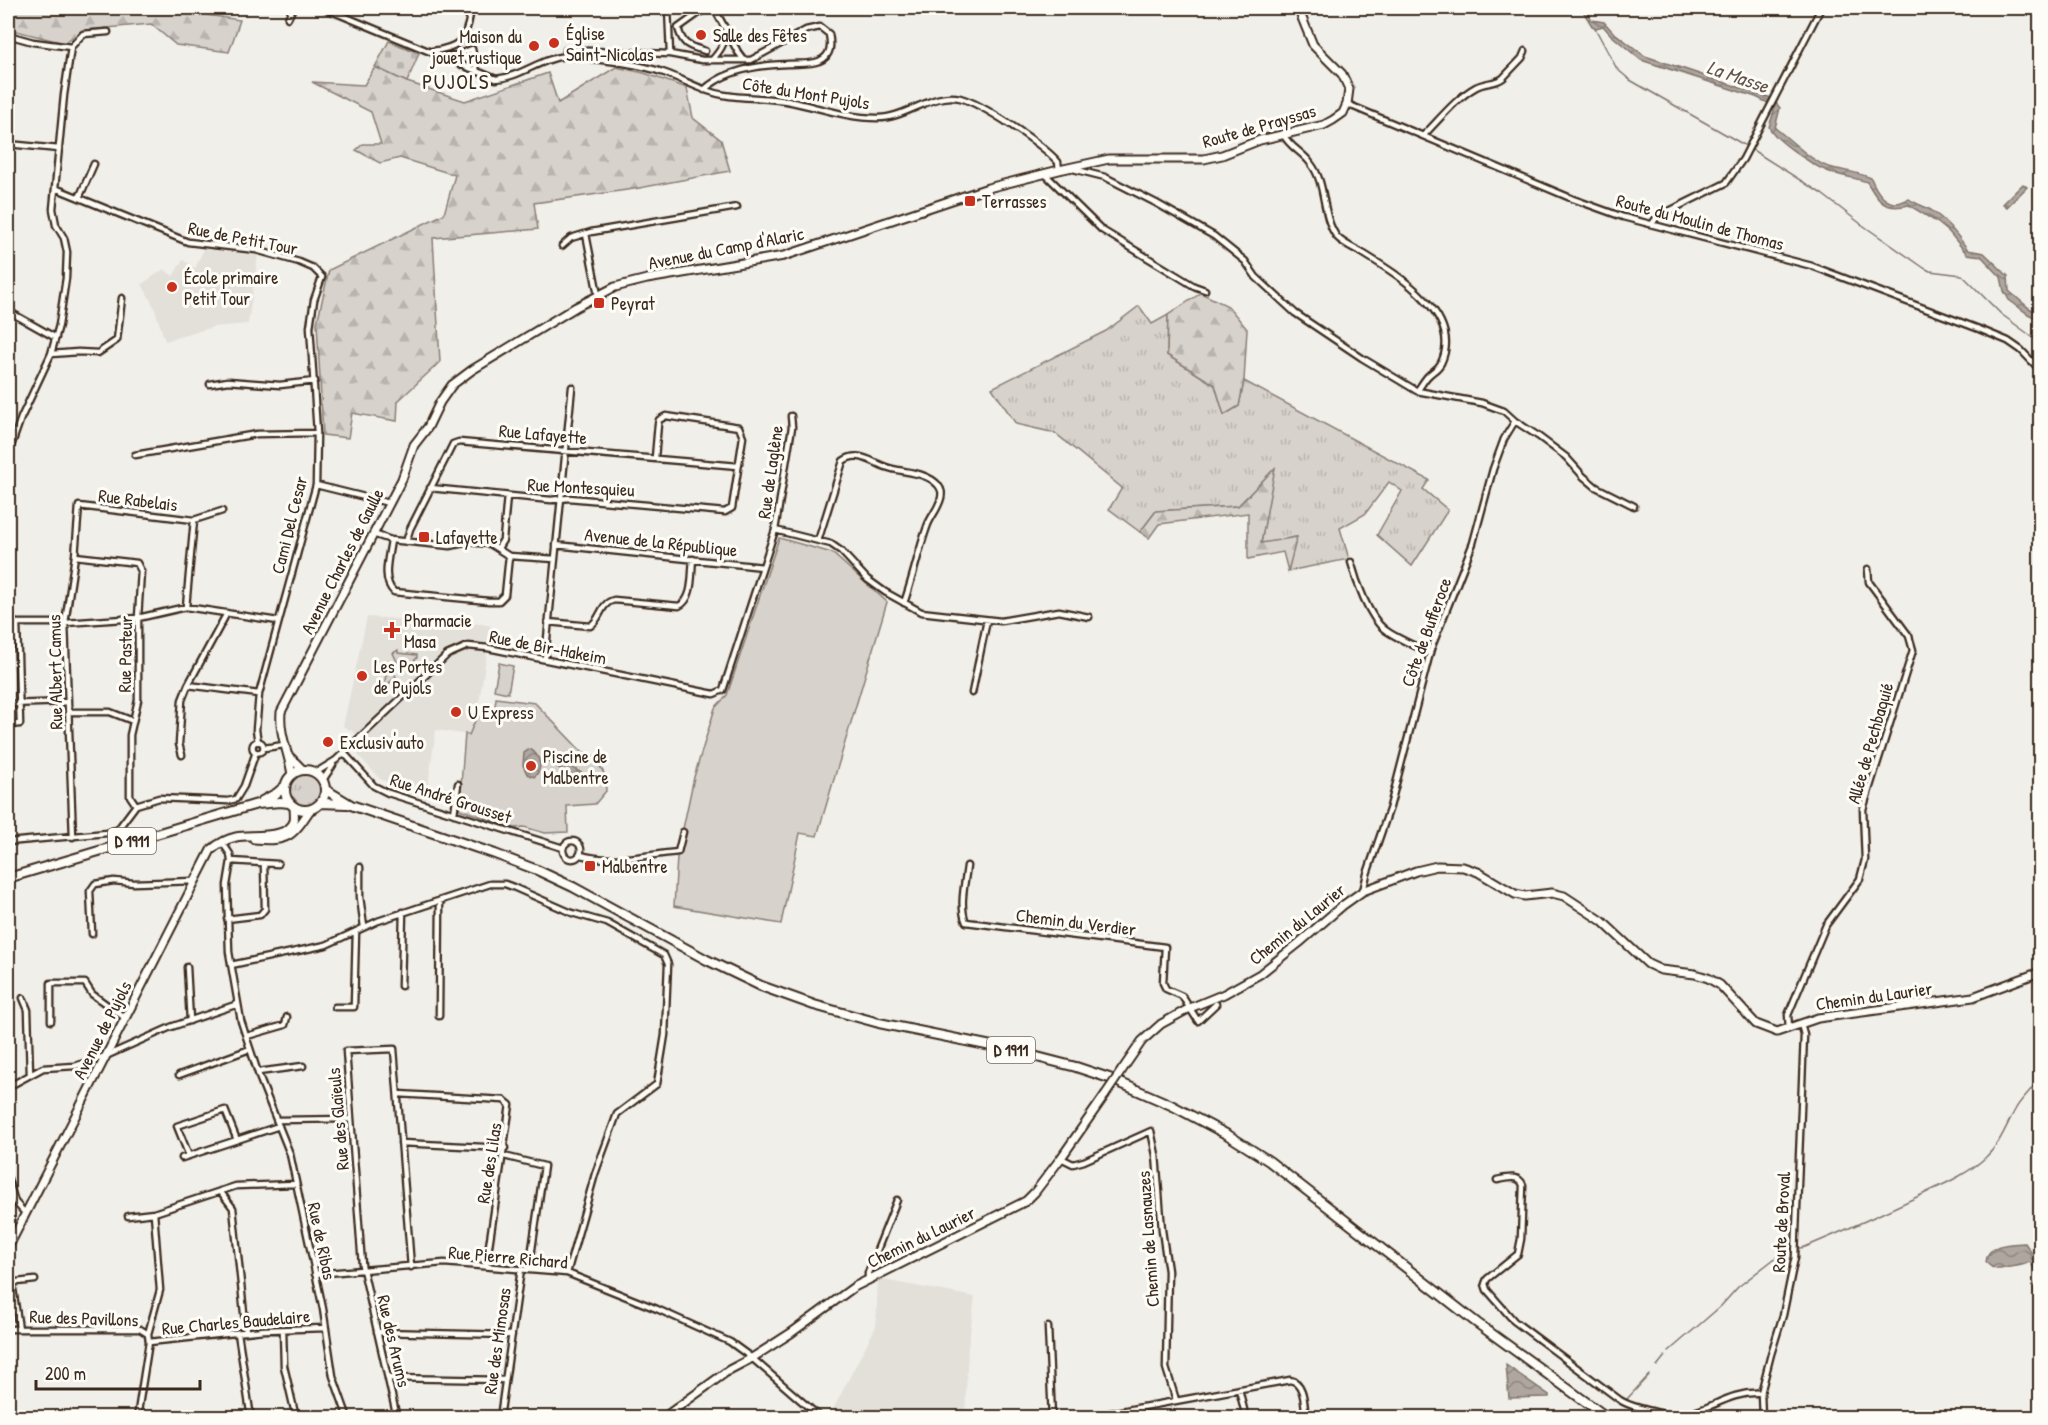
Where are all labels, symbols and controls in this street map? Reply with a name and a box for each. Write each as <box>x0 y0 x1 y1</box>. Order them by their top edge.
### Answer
place label: Église Saint-Nicolas <box>566 21 654 67</box>
place label: Salle des Fêtes <box>713 23 807 48</box>
place label: Maison du jouet rustique <box>430 24 522 70</box>
marker: Salle des Fêtes <box>694 28 708 42</box>
marker: Église Saint-Nicolas <box>547 36 561 50</box>
marker: Maison du jouet rustique <box>527 39 541 53</box>
water label: La Masse <box>1704 53 1773 99</box>
district label: PUJOLS <box>422 67 490 96</box>
street label: Côte du Mont Pujols <box>741 71 871 115</box>
street label: Route de Prayssas <box>1200 98 1319 154</box>
street label: Route du Moulin de Thomas <box>1613 188 1787 256</box>
place label: Terrasses <box>982 189 1047 214</box>
marker: Terrasses <box>963 194 977 208</box>
street label: Rue de Petit Tour <box>186 215 300 261</box>
street label: Avenue du Camp d'Alaric <box>646 221 806 275</box>
place label: École primaire Petit Tour <box>184 265 278 311</box>
marker: École primaire Petit Tour <box>165 280 179 294</box>
place label: Peyrat <box>611 291 655 316</box>
marker: Peyrat <box>592 296 606 310</box>
street label: Rue Lafayette <box>498 418 588 450</box>
street label: Rue de Laglène <box>751 424 789 520</box>
street label: Rue Montesquieu <box>527 472 635 502</box>
street label: Cami Del Cesar <box>265 473 313 577</box>
street label: Rue Rabelais <box>97 483 179 517</box>
street label: Avenue Charles de Gaulle <box>294 484 390 638</box>
street label: Avenue de la République <box>583 522 739 562</box>
place label: Lafayette <box>436 525 498 550</box>
marker: Lafayette <box>417 530 431 544</box>
street label: Côte de Bufferoce <box>1395 574 1457 690</box>
place label: Pharmacie Masa <box>404 608 472 654</box>
street label: Rue Albert Camus <box>41 614 69 730</box>
street label: Rue Pasteur <box>112 615 138 693</box>
marker: Pharmacie Masa <box>385 623 399 637</box>
street label: Rue de Bir-Hakeim <box>487 623 609 671</box>
place label: Les Portes de Pujols <box>374 654 442 700</box>
marker: Les Portes de Pujols <box>355 669 369 683</box>
street label: Allée de Pechbaquié <box>1841 680 1899 806</box>
place label: U Express <box>468 700 534 725</box>
marker: U Express <box>449 705 463 719</box>
place label: Exclusiv'auto <box>340 730 424 755</box>
marker: Exclusiv'auto <box>321 735 335 749</box>
place label: Piscine de Malbentre <box>543 744 609 790</box>
marker: Piscine de Malbentre <box>524 759 538 773</box>
street label: Rue André Grousset <box>387 767 516 830</box>
road number: D 1911 <box>108 828 156 854</box>
place label: Malbentre <box>602 854 668 879</box>
marker: Malbentre <box>583 859 597 873</box>
street label: Chemin du Laurier <box>1243 877 1351 971</box>
street label: Chemin du Verdier <box>1014 902 1138 942</box>
street label: Chemin du Laurier <box>1814 975 1934 1017</box>
street label: Avenue de Pujols <box>67 977 137 1083</box>
road number: D 1911 <box>987 1037 1035 1063</box>
street label: Rue des Glaïeuls <box>321 1067 355 1171</box>
street label: Rue des Lilas <box>470 1121 508 1205</box>
street label: Chemin de Lasnauzes <box>1131 1170 1165 1308</box>
street label: Route de Broval <box>1766 1171 1796 1273</box>
street label: Rue de Ribas <box>302 1200 342 1282</box>
street label: Chemin du Laurier <box>863 1200 979 1274</box>
street label: Rue Pierre Richard <box>447 1239 569 1275</box>
street label: Rue des Mimosas <box>477 1286 517 1396</box>
street label: Rue des Arums <box>371 1292 417 1390</box>
street label: Rue Charles Baudelaire <box>161 1303 311 1341</box>
street label: Rue des Pavillons <box>29 1304 139 1332</box>
scale bar <box>36 1353 200 1391</box>
text: 200 m <box>45 1361 86 1386</box>

